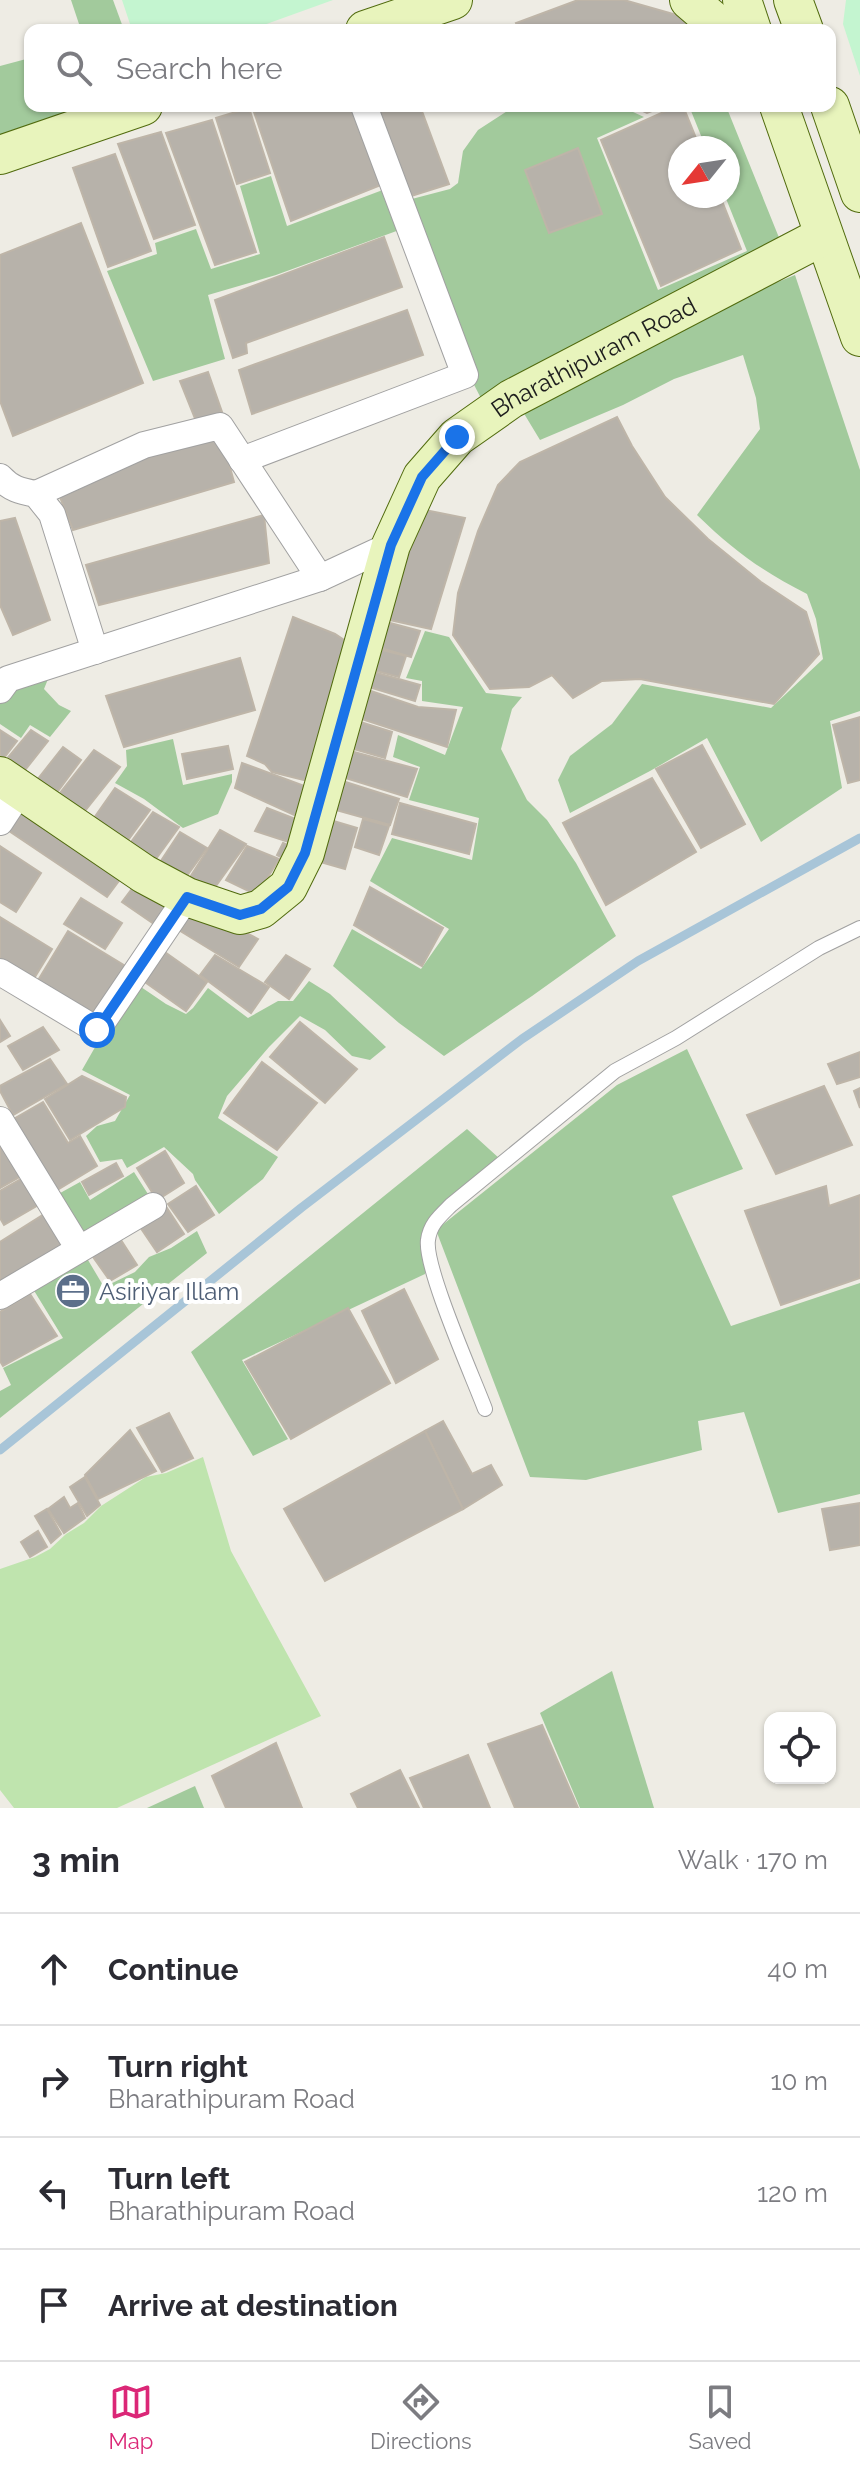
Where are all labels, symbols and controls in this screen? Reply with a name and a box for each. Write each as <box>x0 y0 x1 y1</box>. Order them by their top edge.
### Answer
search box <box>24 24 836 112</box>
icon: search <box>52 46 96 90</box>
text: Search here <box>116 51 283 86</box>
north arrow <box>668 136 740 208</box>
street label: Bharathipuram Road <box>485 290 701 423</box>
route end <box>439 419 475 455</box>
route start <box>79 1012 115 1048</box>
office icon: Asiriyar Illam <box>54 1272 92 1310</box>
place label: Asiriyar Illam <box>99 1277 239 1306</box>
map controls <box>764 1712 836 1784</box>
button: locate <box>764 1712 836 1784</box>
text: 3 min <box>32 1840 120 1880</box>
text: Walk · 170 m <box>678 1845 828 1875</box>
icon: ahead <box>32 1947 76 1991</box>
text: Continue <box>108 1952 239 1987</box>
text: 40 m <box>767 1954 828 1984</box>
text: Turn right <box>108 2049 248 2084</box>
icon: right <box>32 2059 76 2103</box>
text: 10 m <box>770 2066 828 2096</box>
text: Bharathipuram Road <box>108 2084 355 2114</box>
text: Turn left <box>108 2161 230 2196</box>
icon: left <box>32 2171 76 2215</box>
text: 120 m <box>757 2178 828 2208</box>
text: Bharathipuram Road <box>108 2196 355 2226</box>
icon: arrive <box>32 2283 76 2327</box>
text: Arrive at destination <box>108 2288 398 2323</box>
tab: Map <box>108 2380 153 2454</box>
tab: Directions <box>370 2380 472 2454</box>
tab: Saved <box>689 2380 752 2454</box>

